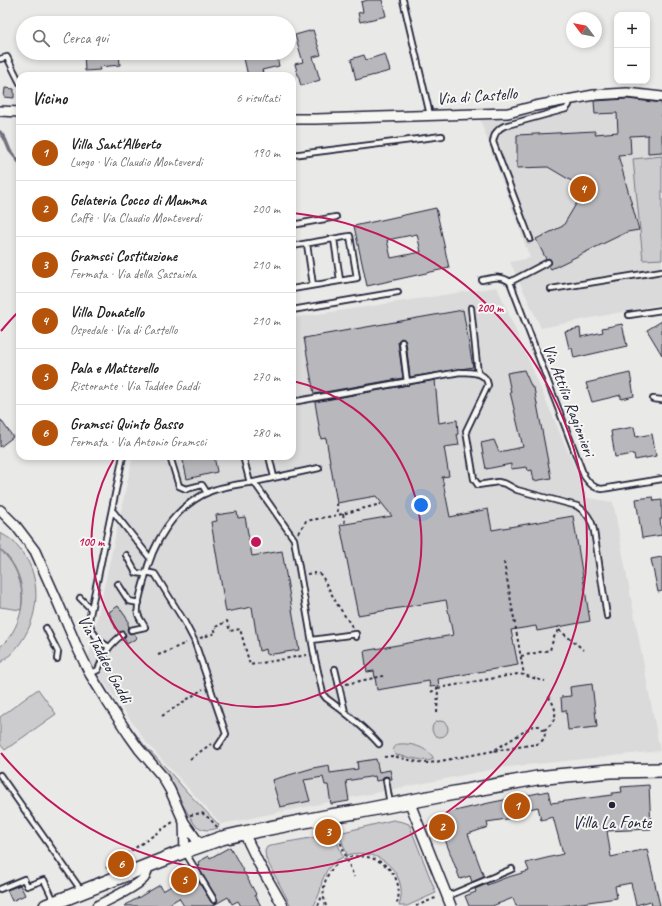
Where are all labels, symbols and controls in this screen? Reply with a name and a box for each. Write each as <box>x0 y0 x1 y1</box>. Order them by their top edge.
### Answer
north arrow <box>566 12 602 48</box>
map controls <box>614 12 650 84</box>
button: + <box>614 12 650 48</box>
search box <box>16 16 296 60</box>
icon: search <box>30 27 52 49</box>
text: Cerca qui <box>62 29 108 48</box>
button: − <box>614 48 650 84</box>
street label: Via di Castello <box>436 83 519 109</box>
text: Vicino <box>32 88 67 109</box>
text: 6 risultati <box>236 90 280 106</box>
text: Villa Sant'Alberto <box>70 135 161 154</box>
text: 1 <box>42 145 48 161</box>
text: 190 m <box>252 145 280 161</box>
text: Luogo · Via Claudio Monteverdi <box>70 154 202 170</box>
pin: 4 <box>570 174 596 204</box>
text: Gelateria Cocco di Mamma <box>70 191 206 210</box>
text: 2 <box>42 201 48 217</box>
text: 200 m <box>252 201 280 217</box>
text: Caffè · Via Claudio Monteverdi <box>70 210 201 226</box>
text: Gramsci Costituzione <box>70 247 177 266</box>
text: 3 <box>42 257 48 273</box>
text: 210 m <box>252 257 280 273</box>
text: Fermata · Via della Sassaiola <box>70 266 196 282</box>
text: 200 m <box>477 300 504 316</box>
text: Villa Donatello <box>70 303 144 322</box>
text: 4 <box>42 313 48 329</box>
text: 210 m <box>252 313 280 329</box>
text: Ospedale · Via di Castello <box>70 322 177 338</box>
street label: Via Attilio Ragionieri <box>538 341 601 461</box>
text: Pala e Matterello <box>70 359 158 378</box>
text: 5 <box>42 369 48 385</box>
text: 270 m <box>252 369 280 385</box>
text: Ristorante · Via Taddeo Gaddi <box>70 378 199 394</box>
text: Gramsci Quinto Basso <box>70 415 183 434</box>
text: 6 <box>42 425 48 441</box>
text: 280 m <box>252 425 280 441</box>
text: Fermata · Via Antonio Gramsci <box>70 434 206 450</box>
your location <box>411 495 431 515</box>
text: 100 m <box>78 534 105 550</box>
centre of rings <box>249 535 263 549</box>
street label: Via Taddeo Gaddi <box>73 612 138 708</box>
pin: 1 <box>504 791 530 821</box>
marker: Villa La Fonte <box>607 800 617 810</box>
pin: 2 <box>429 812 455 842</box>
place label: Villa La Fonte <box>573 812 653 833</box>
pin: 3 <box>315 817 341 847</box>
pin: 6 <box>108 849 134 879</box>
pin: 5 <box>171 865 197 895</box>

